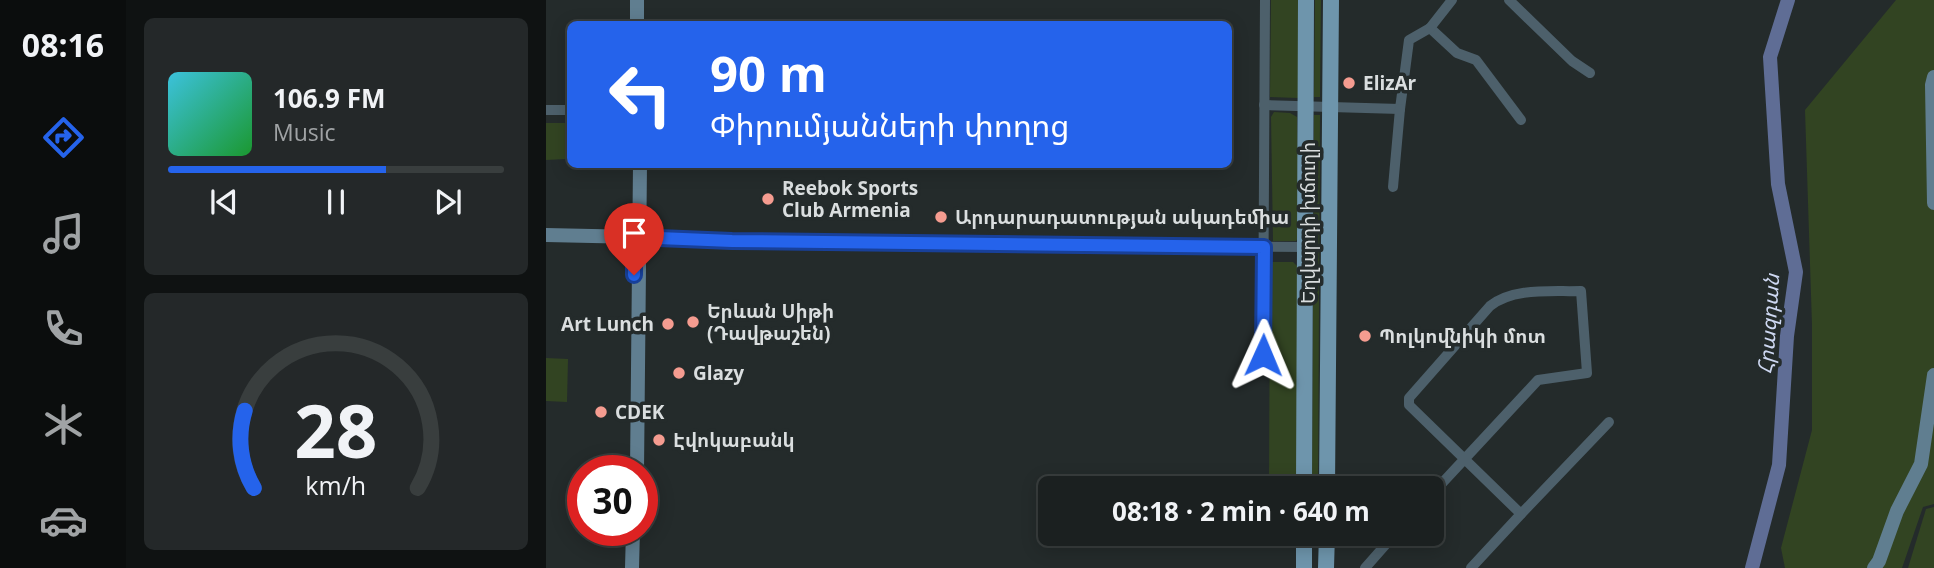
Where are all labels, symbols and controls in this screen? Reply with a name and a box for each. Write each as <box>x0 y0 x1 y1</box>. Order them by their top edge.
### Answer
text: 08:16 <box>22 23 104 66</box>
text: 90 m <box>710 40 827 106</box>
icon: left <box>595 49 686 140</box>
place label: ElizAr <box>1363 70 1417 96</box>
marker: ElizAr <box>1341 75 1357 91</box>
text: 106.9 FM <box>273 80 385 116</box>
text: Փիրումյանների փողոց <box>710 103 1069 146</box>
icon: directions <box>39 113 88 162</box>
text: Music <box>273 116 336 148</box>
street label: Եղվարդի խճուղի <box>1295 142 1321 304</box>
place label: Reebok Sports Club Armenia <box>782 175 918 223</box>
icon: previous <box>205 183 243 221</box>
icon: pause <box>317 183 355 221</box>
icon: next <box>429 183 467 221</box>
marker: Reebok Sports Club Armenia <box>760 191 776 207</box>
pin <box>604 203 664 275</box>
place label: Արդարադատության ակադեմիա <box>955 204 1289 230</box>
icon: music <box>39 209 88 258</box>
marker: Արդարադատության ակադեմիա <box>933 209 949 225</box>
icon: arrive <box>615 214 653 252</box>
water label: Հրազդան <box>1751 271 1786 375</box>
place label: Երևան Սիթի (Դավթաշեն) <box>707 298 834 346</box>
icon: phone <box>39 304 88 353</box>
place label: Art Lunch <box>561 311 654 337</box>
marker: Երևան Սիթի (Դավթաշեն) <box>685 314 701 330</box>
marker: Art Lunch <box>660 316 676 332</box>
position arrow <box>1226 318 1300 392</box>
place label: Պոլկովնիկի մոտ <box>1379 323 1546 349</box>
marker: Պոլկովնիկի մոտ <box>1357 328 1373 344</box>
place label: Glazy <box>693 360 744 386</box>
marker: Glazy <box>671 365 687 381</box>
text: 28 <box>294 380 378 479</box>
place label: CDEK <box>615 399 665 425</box>
icon: climate <box>39 400 88 449</box>
marker: CDEK <box>593 404 609 420</box>
place label: Էվոկաբանկ <box>673 427 795 453</box>
marker: Էվոկաբանկ <box>651 432 667 448</box>
speed limit sign: 30 <box>567 455 658 546</box>
text: km/h <box>306 467 366 501</box>
text: 08:18 · 2 min · 640 m <box>1112 493 1370 529</box>
icon: car <box>39 496 88 545</box>

